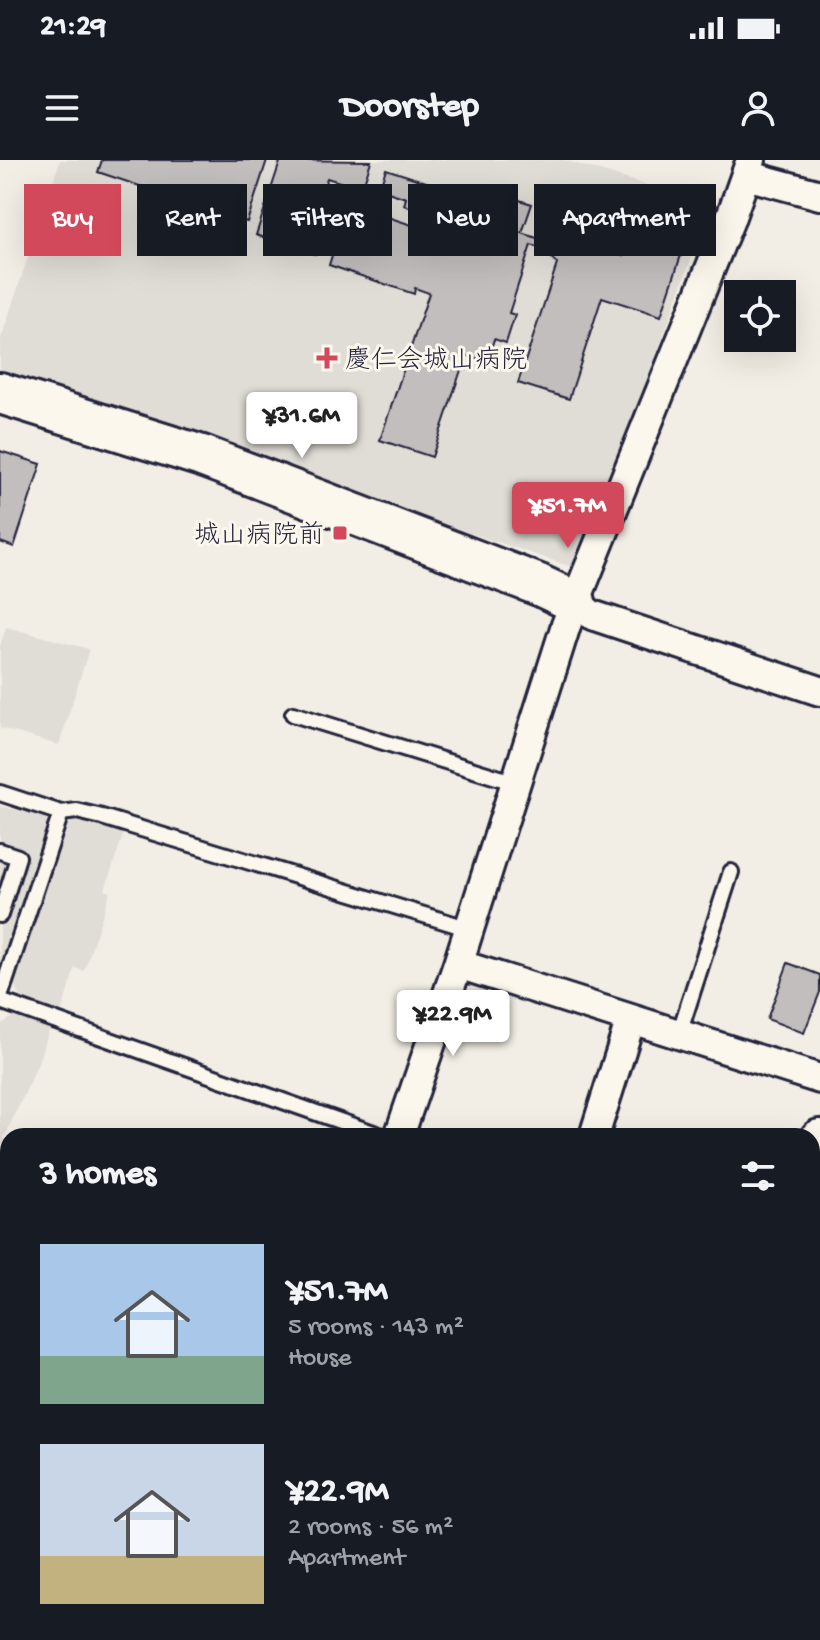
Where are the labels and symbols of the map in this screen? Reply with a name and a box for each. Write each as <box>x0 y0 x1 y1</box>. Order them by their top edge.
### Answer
place label: 慶仁会城山病院 <box>345 345 527 378</box>
marker: 慶仁会城山病院 <box>316 347 338 369</box>
pin: ¥31.6M <box>237 392 367 460</box>
pin: ¥51.7M <box>503 482 633 550</box>
place label: 城山病院前 <box>194 520 324 553</box>
marker: 城山病院前 <box>331 524 349 542</box>
pin: ¥22.9M <box>388 990 518 1058</box>

